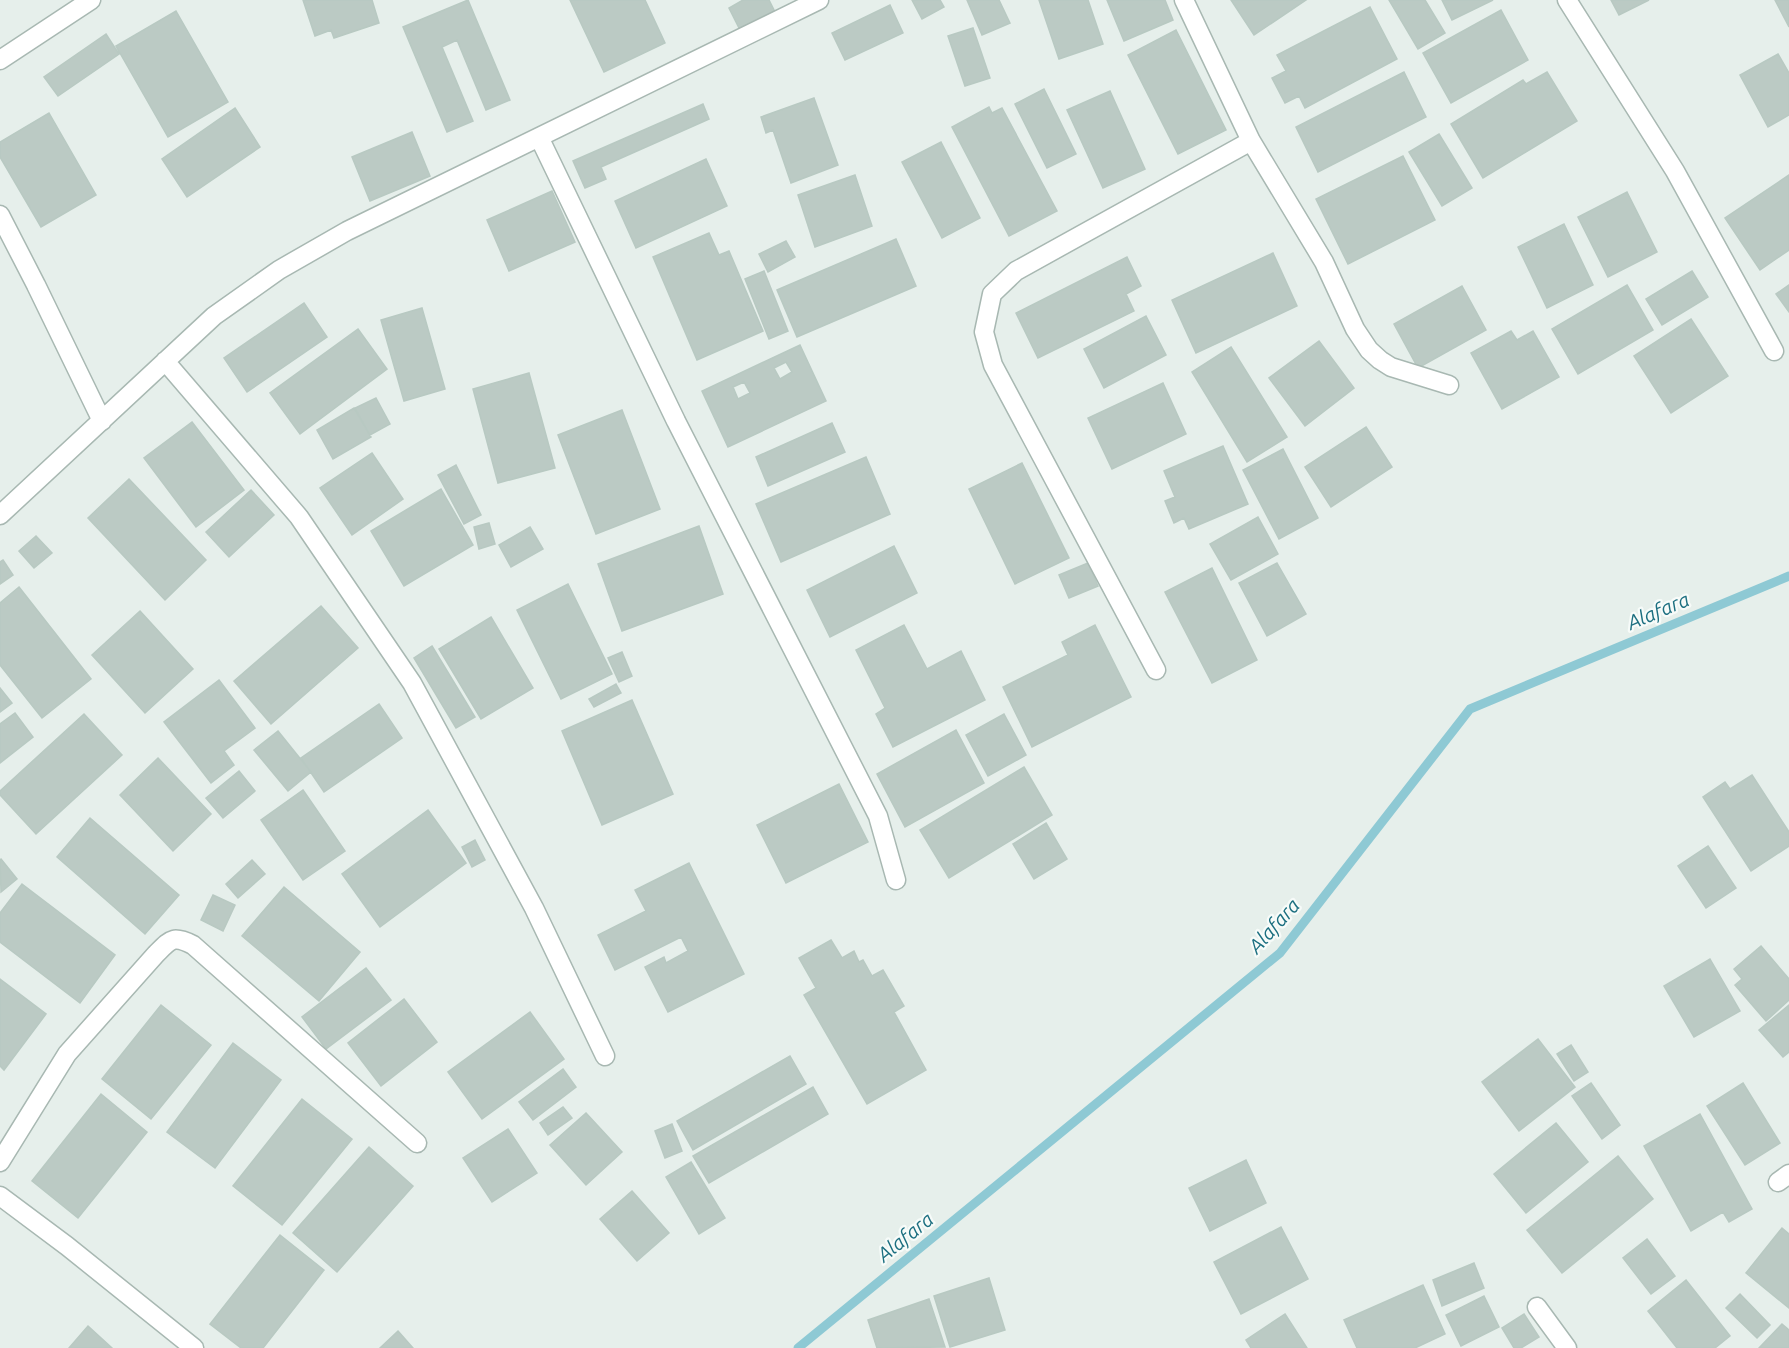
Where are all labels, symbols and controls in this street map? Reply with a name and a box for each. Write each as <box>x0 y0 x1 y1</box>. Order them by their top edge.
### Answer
water label: Alafara <box>1622 587 1693 634</box>
water label: Alafara <box>1243 894 1304 958</box>
water label: Alafara <box>871 1207 937 1267</box>

